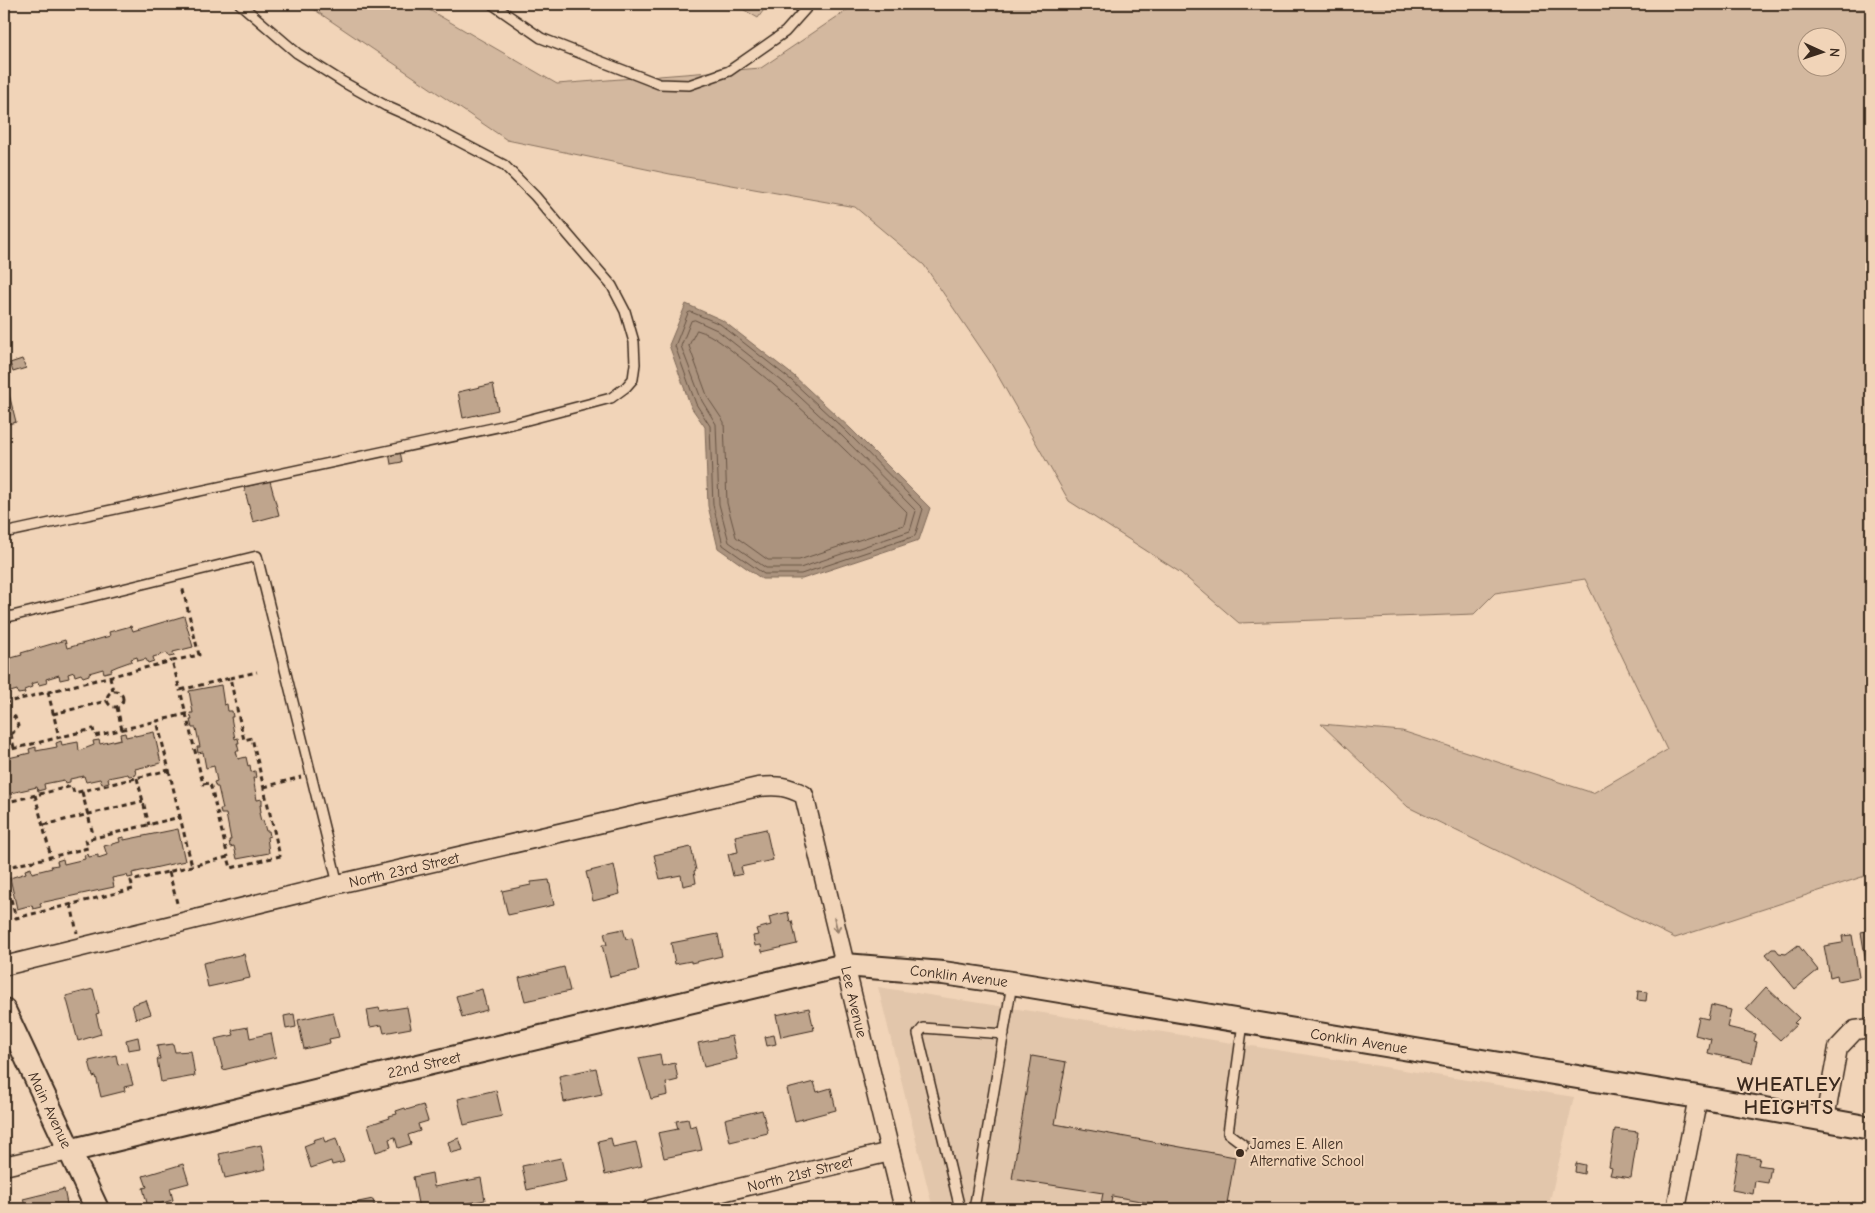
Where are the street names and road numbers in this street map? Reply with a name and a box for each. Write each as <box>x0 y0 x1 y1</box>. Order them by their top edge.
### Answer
street label: North 23rd Street <box>347 848 462 891</box>
street label: Conklin Avenue <box>909 961 1009 991</box>
street label: Lee Avenue <box>837 964 871 1040</box>
street label: Conklin Avenue <box>1309 1024 1409 1058</box>
street label: 22nd Street <box>386 1048 463 1082</box>
street label: Main Avenue <box>24 1069 76 1152</box>
street label: North 21st Street <box>745 1152 855 1196</box>

